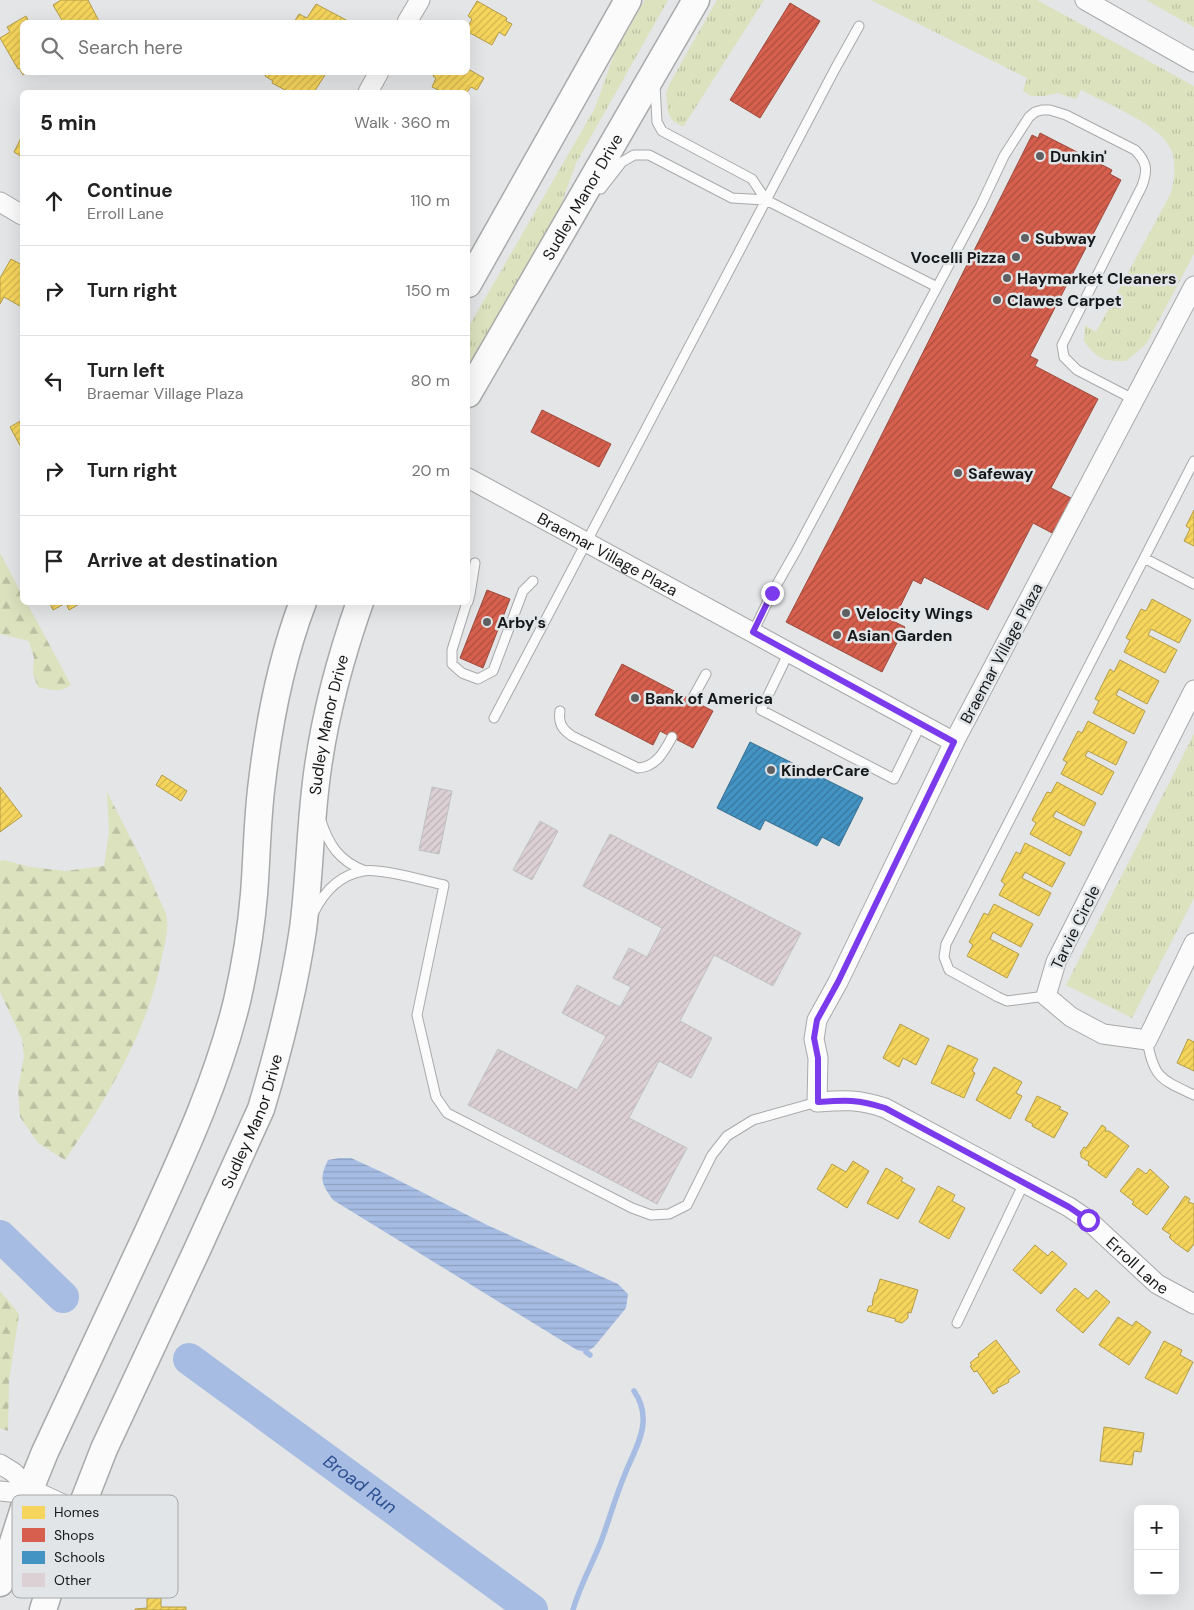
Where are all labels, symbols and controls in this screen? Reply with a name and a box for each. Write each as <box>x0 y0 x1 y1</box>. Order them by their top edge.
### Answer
search box <box>20 20 470 75</box>
icon: search <box>38 34 66 62</box>
text: Search here <box>78 35 183 60</box>
text: 5 min <box>40 109 96 137</box>
text: Walk · 360 m <box>354 112 450 133</box>
street label: Sudley Manor Drive <box>538 130 628 264</box>
place label: Dunkin' <box>1050 146 1107 167</box>
marker: Dunkin' <box>1034 150 1046 162</box>
text: Continue <box>87 178 173 203</box>
icon: ahead <box>40 187 68 215</box>
text: 110 m <box>411 190 450 211</box>
text: Erroll Lane <box>87 203 164 224</box>
place label: Subway <box>1035 228 1097 249</box>
marker: Subway <box>1019 232 1031 244</box>
place label: Vocelli Pizza <box>911 247 1006 268</box>
marker: Vocelli Pizza <box>1010 251 1022 263</box>
place label: Haymarket Cleaners <box>1017 268 1177 289</box>
marker: Haymarket Cleaners <box>1001 272 1013 284</box>
icon: right <box>40 277 68 305</box>
text: Turn right <box>87 278 177 303</box>
text: 150 m <box>406 280 450 301</box>
place label: Clawes Carpet <box>1007 290 1122 311</box>
marker: Clawes Carpet <box>991 294 1003 306</box>
text: Turn left <box>87 358 165 383</box>
icon: left <box>40 367 68 395</box>
text: 80 m <box>411 370 450 391</box>
text: Braemar Village Plaza <box>87 383 243 404</box>
icon: right <box>40 457 68 485</box>
text: Turn right <box>87 458 177 483</box>
text: 20 m <box>411 460 450 481</box>
place label: Safeway <box>968 463 1034 484</box>
marker: Safeway <box>952 467 964 479</box>
street label: Braemar Village Plaza <box>534 508 681 601</box>
icon: arrive <box>40 547 68 575</box>
text: Arrive at destination <box>87 548 278 573</box>
street label: Braemar Village Plaza <box>955 579 1047 727</box>
route end <box>761 582 784 605</box>
place label: Velocity Wings <box>856 603 973 624</box>
marker: Velocity Wings <box>840 607 852 619</box>
place label: Arby's <box>497 612 546 633</box>
marker: Arby's <box>481 616 493 628</box>
place label: Asian Garden <box>847 625 952 646</box>
marker: Asian Garden <box>831 629 843 641</box>
street label: Sudley Manor Drive <box>305 652 353 796</box>
place label: Bank of America <box>645 688 773 709</box>
marker: Bank of America <box>629 692 641 704</box>
place label: KinderCare <box>781 760 870 781</box>
marker: KinderCare <box>765 764 777 776</box>
street label: Tarvie Circle <box>1046 882 1105 973</box>
street label: Sudley Manor Drive <box>216 1052 287 1192</box>
route start <box>1077 1209 1100 1232</box>
street label: Erroll Lane <box>1102 1232 1172 1299</box>
water label: Broad Run <box>318 1449 402 1519</box>
legend <box>12 1495 178 1598</box>
text: Homes <box>54 1503 99 1521</box>
map controls <box>1134 1505 1179 1595</box>
button: + <box>1134 1505 1179 1550</box>
text: Shops <box>54 1526 94 1544</box>
text: Schools <box>54 1548 105 1566</box>
button: − <box>1134 1550 1179 1595</box>
text: Other <box>54 1571 92 1589</box>

